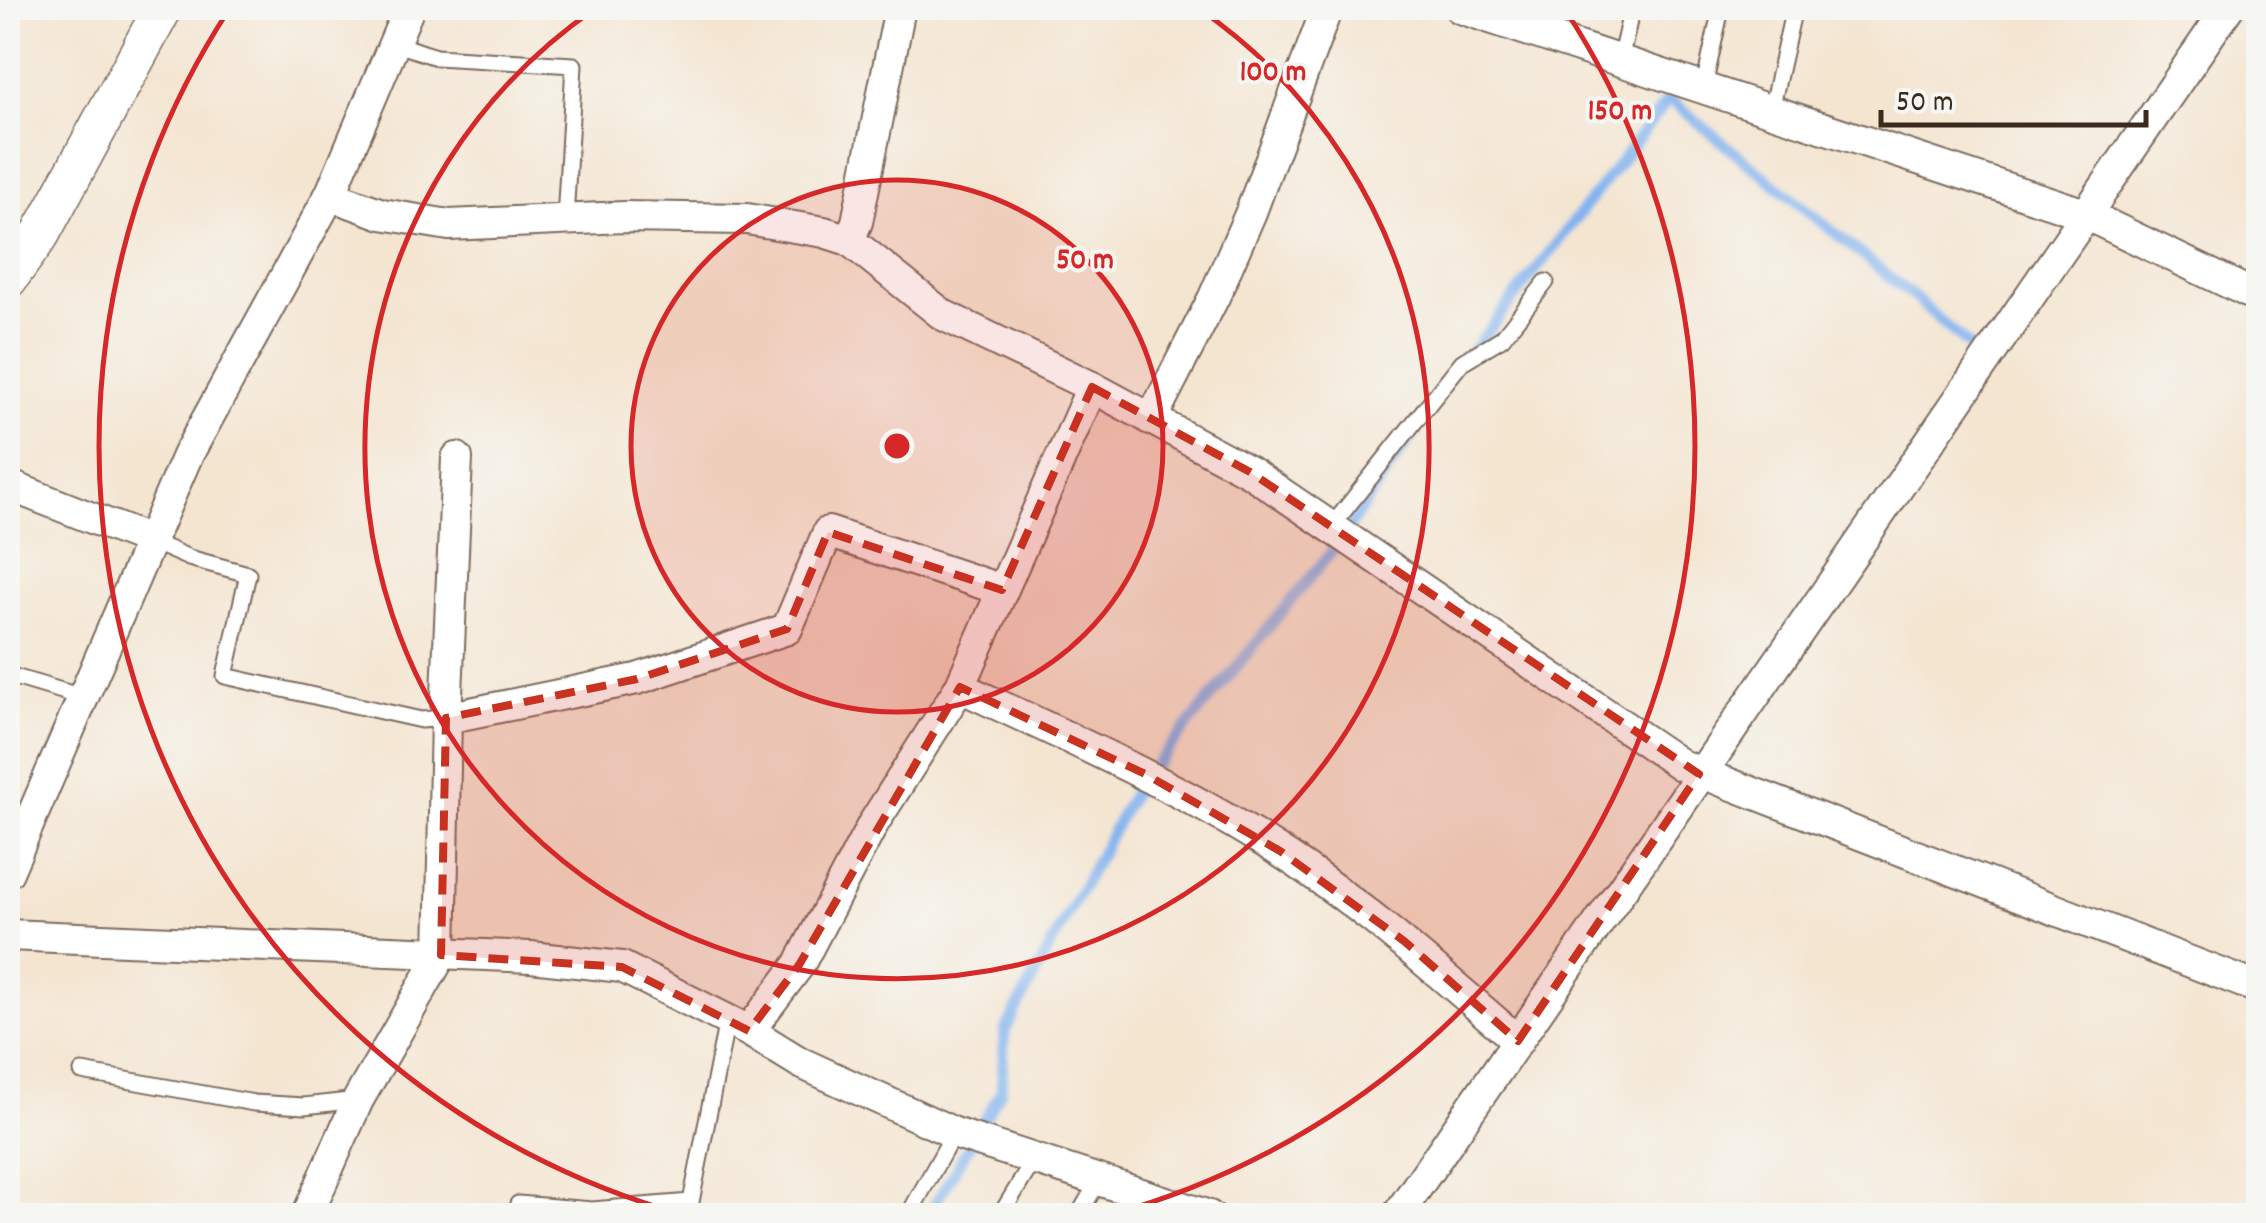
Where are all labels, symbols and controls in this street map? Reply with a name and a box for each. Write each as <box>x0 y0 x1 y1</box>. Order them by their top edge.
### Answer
text: 100 m <box>1240 53 1306 96</box>
scale bar <box>1881 65 2146 127</box>
text: 50 m <box>1896 83 1954 126</box>
text: 150 m <box>1588 92 1652 135</box>
text: 50 m <box>1056 241 1114 284</box>
centre of rings <box>879 428 915 464</box>

